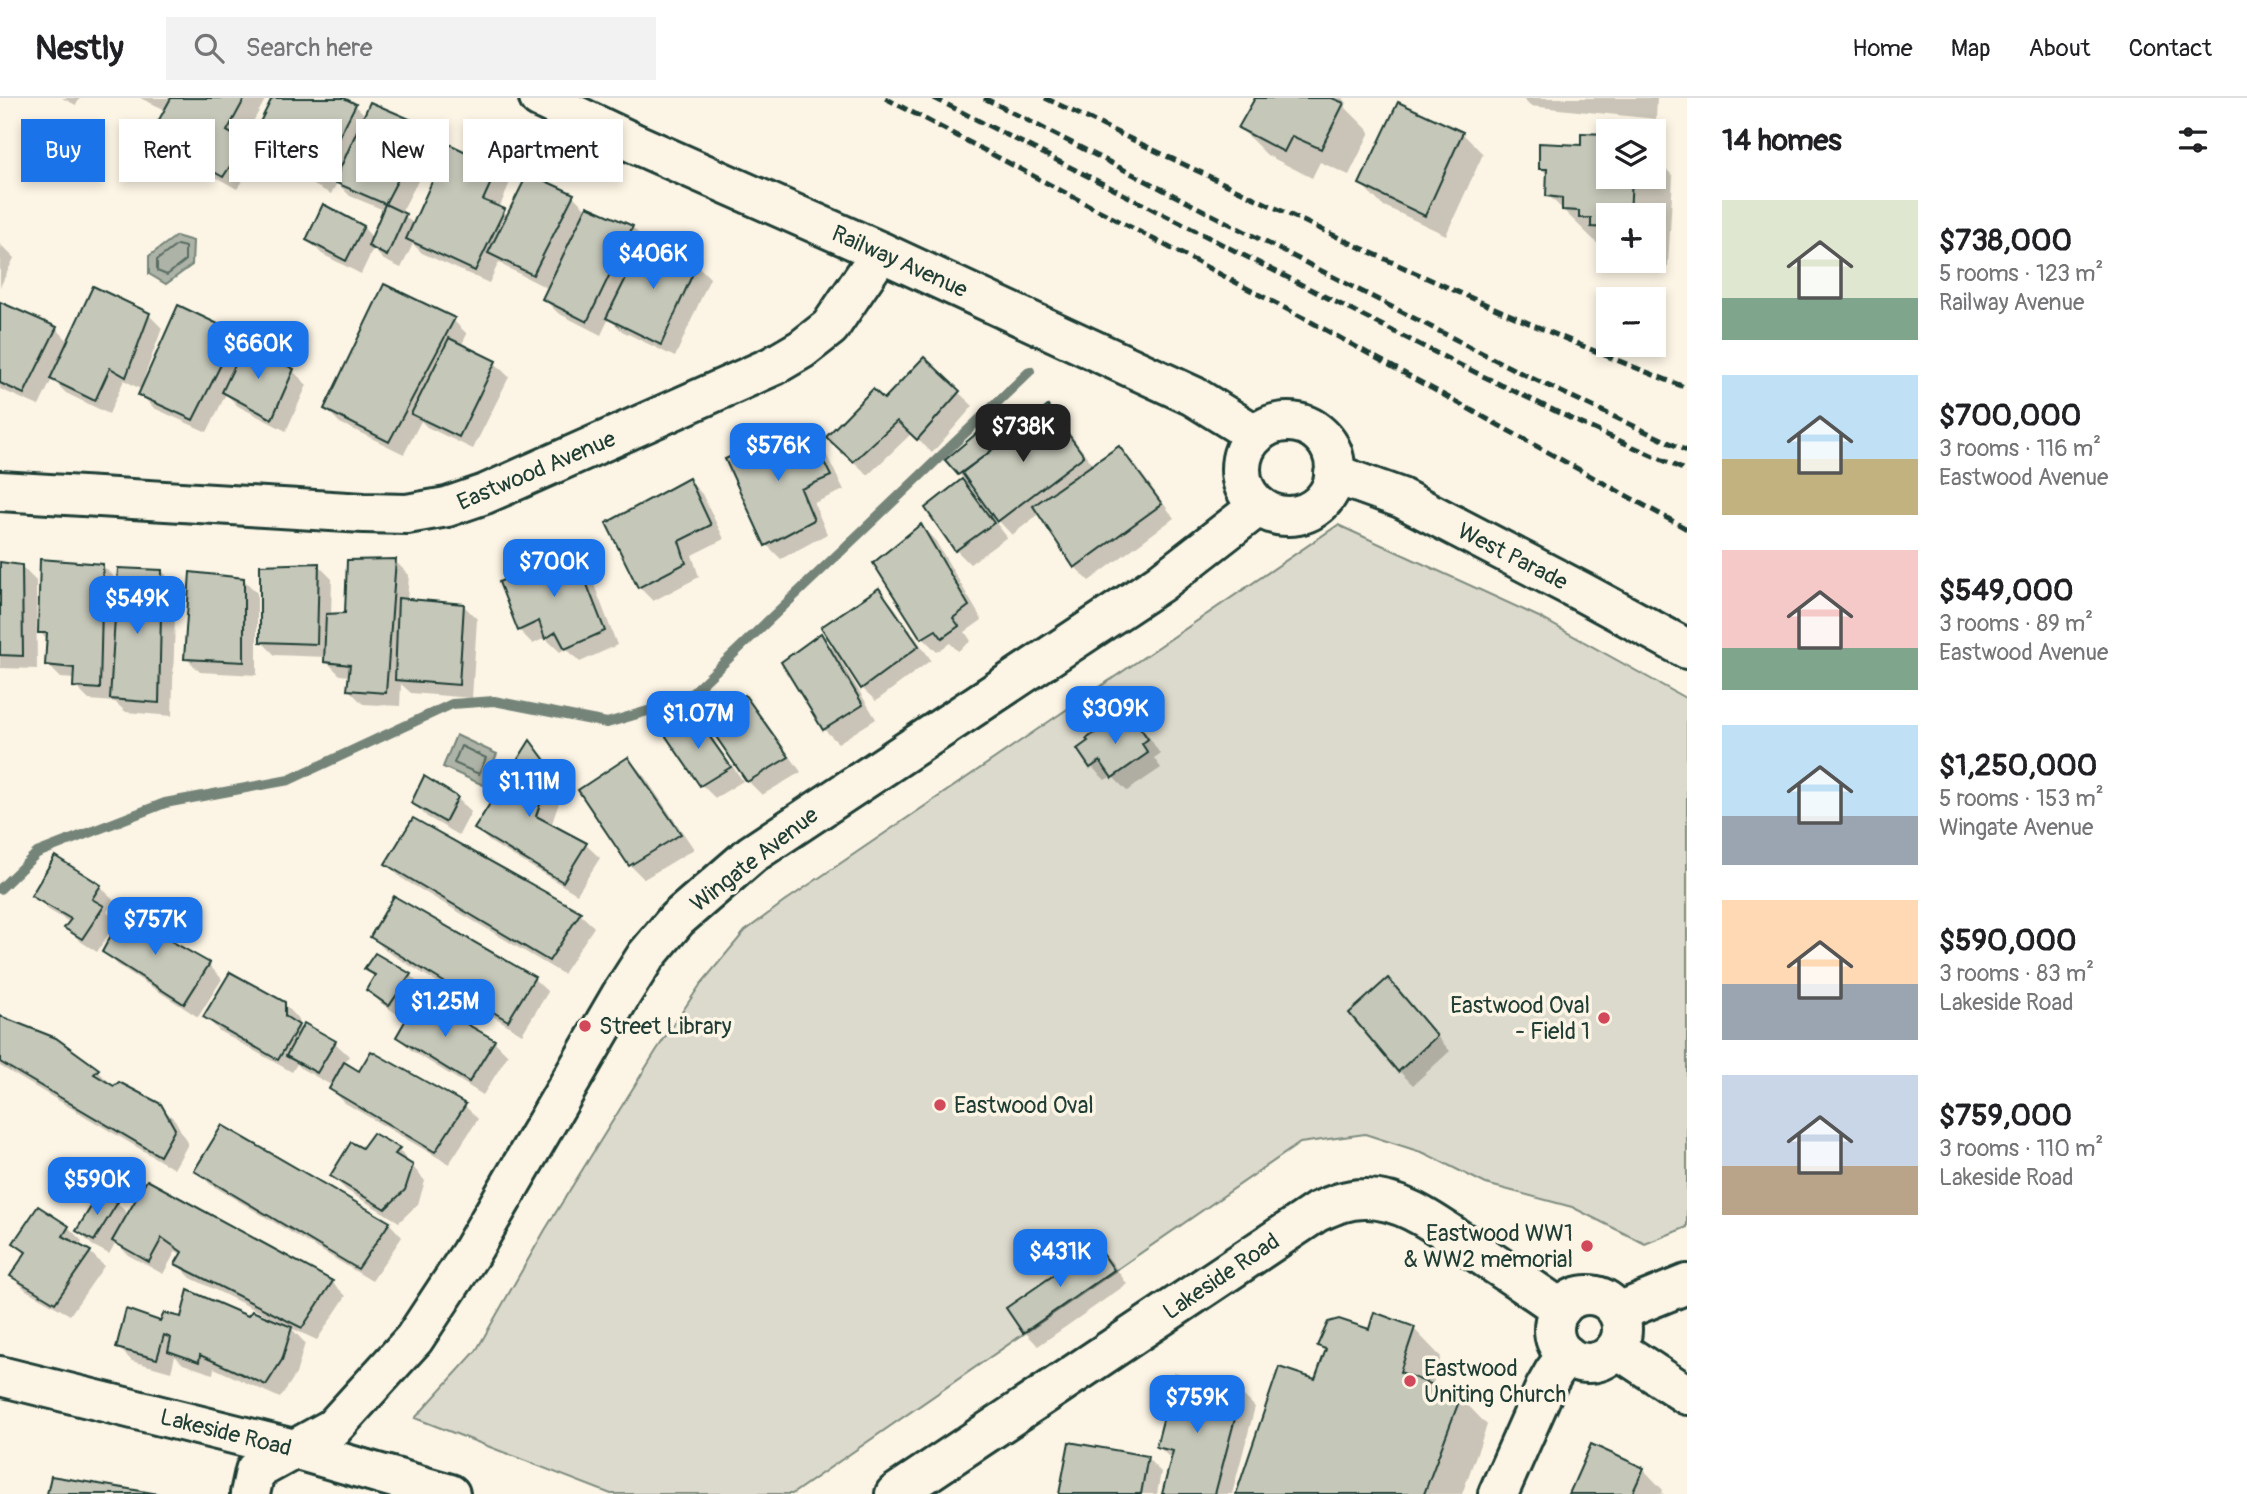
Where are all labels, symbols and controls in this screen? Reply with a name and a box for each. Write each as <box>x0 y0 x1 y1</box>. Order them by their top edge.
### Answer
search box <box>166 17 656 80</box>
text: Nestly <box>35 28 124 69</box>
icon: search <box>190 29 228 67</box>
text: Search here <box>246 32 373 64</box>
text: Home <box>1852 34 1913 63</box>
text: Map <box>1951 34 1991 63</box>
text: About <box>2029 34 2091 63</box>
text: Contact <box>2129 34 2212 63</box>
chip: Buy <box>21 119 105 182</box>
chip: Rent <box>119 119 215 182</box>
chip: Filters <box>229 119 342 182</box>
chip: New <box>356 119 449 182</box>
chip: Apartment <box>463 119 623 182</box>
map controls <box>1596 119 1666 357</box>
button: layers <box>1596 119 1666 189</box>
icon: filters <box>2174 121 2212 159</box>
text: 14 homes <box>1722 122 1842 159</box>
button: + <box>1596 203 1666 273</box>
street label: Railway Avenue <box>828 219 973 305</box>
text: $738,000 <box>1939 222 2072 259</box>
icon: home <box>1778 228 1862 312</box>
pin: $406K <box>604 232 702 291</box>
text: $406K <box>619 239 687 268</box>
text: 5 rooms · 123 m² <box>1939 259 2103 288</box>
button: − <box>1596 287 1666 357</box>
text: Railway Avenue <box>1939 288 2084 317</box>
pin: $660K <box>209 322 307 381</box>
text: $660K <box>224 329 292 358</box>
text: $700,000 <box>1939 397 2081 434</box>
icon: home <box>1778 403 1862 487</box>
pin: $738K <box>974 404 1072 464</box>
text: $738K <box>992 412 1054 441</box>
street label: Eastwood Avenue <box>453 424 620 517</box>
pin: $576K <box>729 424 827 483</box>
text: $576K <box>746 431 810 460</box>
text: 3 rooms · 116 m² <box>1939 434 2101 463</box>
text: Eastwood Avenue <box>1939 463 2108 492</box>
street label: West Parade <box>1453 516 1573 597</box>
pin: $700K <box>505 540 603 599</box>
text: $700K <box>519 547 589 576</box>
text: $549,000 <box>1939 572 2073 609</box>
pin: $549K <box>88 576 186 636</box>
icon: home <box>1778 578 1862 662</box>
text: $549K <box>105 584 169 613</box>
text: 3 rooms · 89 m² <box>1939 609 2093 638</box>
text: Eastwood Avenue <box>1939 638 2108 667</box>
pin: $309K <box>1066 686 1164 746</box>
pin: $1.07M <box>641 692 755 751</box>
text: $309K <box>1082 694 1148 723</box>
text: $1.07M <box>663 699 733 728</box>
text: $1,250,000 <box>1939 747 2097 784</box>
icon: home <box>1778 753 1862 837</box>
pin: $1.11M <box>472 760 586 819</box>
text: $1.11M <box>498 767 560 796</box>
text: 5 rooms · 153 m² <box>1939 784 2104 813</box>
street label: Wingate Avenue <box>685 800 825 918</box>
text: Wingate Avenue <box>1939 813 2093 842</box>
pin: $757K <box>106 898 204 957</box>
text: $757K <box>123 905 187 934</box>
text: $590,000 <box>1939 922 2077 959</box>
icon: home <box>1778 928 1862 1012</box>
text: 3 rooms · 83 m² <box>1939 959 2094 988</box>
pin: $1.25M <box>388 979 502 1039</box>
text: $1.25M <box>411 987 479 1016</box>
text: Lakeside Road <box>1939 988 2073 1017</box>
place label: Eastwood Oval - Field 1 <box>1450 991 1590 1046</box>
marker: Eastwood Oval - Field 1 <box>1596 1010 1612 1026</box>
place label: Street Library <box>599 1012 732 1041</box>
marker: Street Library <box>577 1018 593 1034</box>
place label: Eastwood Oval <box>954 1091 1094 1120</box>
marker: Eastwood Oval <box>932 1097 948 1113</box>
text: $759,000 <box>1939 1097 2072 1134</box>
icon: home <box>1778 1103 1862 1187</box>
text: 3 rooms · 110 m² <box>1939 1134 2103 1163</box>
pin: $590K <box>48 1158 146 1217</box>
text: Lakeside Road <box>1939 1163 2073 1192</box>
text: $590K <box>64 1165 130 1194</box>
place label: Eastwood WW1 & WW2 memorial <box>1404 1219 1573 1274</box>
street label: Lakeside Road <box>1157 1227 1285 1326</box>
pin: $431K <box>1011 1230 1109 1289</box>
text: $431K <box>1029 1237 1091 1266</box>
marker: Eastwood WW1 & WW2 memorial <box>1579 1238 1595 1254</box>
place label: Eastwood Uniting Church <box>1424 1354 1566 1409</box>
marker: Eastwood Uniting Church <box>1402 1373 1418 1389</box>
pin: $759K <box>1148 1376 1246 1435</box>
text: $759K <box>1166 1383 1228 1412</box>
street label: Lakeside Road <box>157 1402 295 1463</box>

